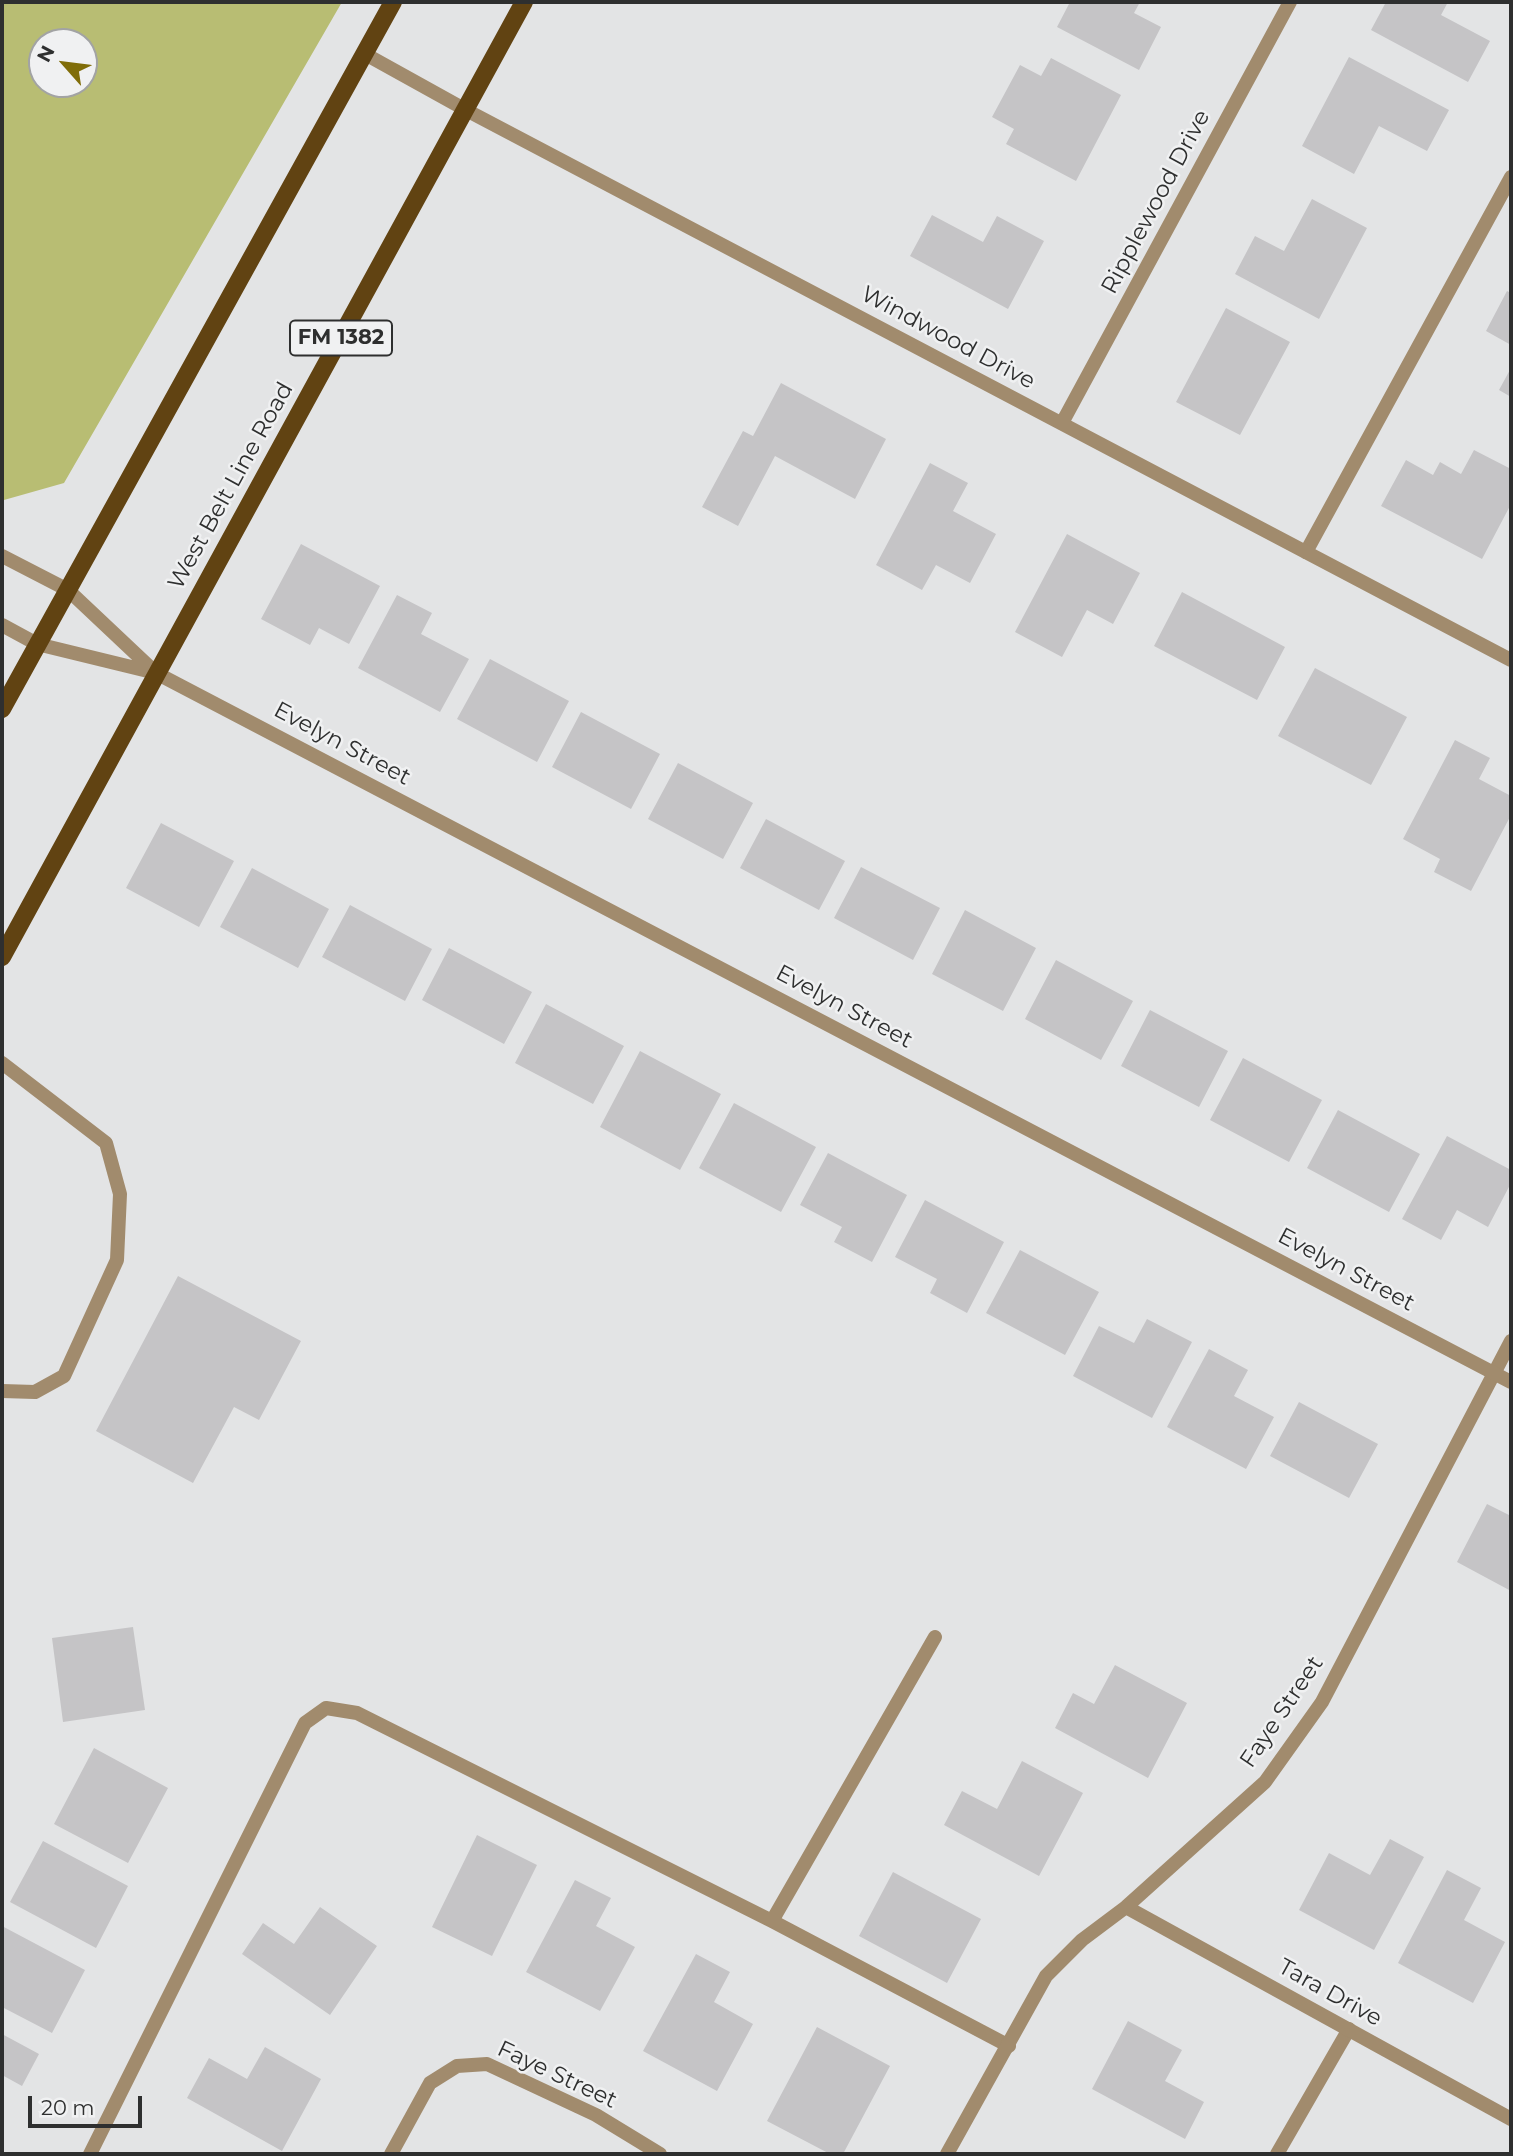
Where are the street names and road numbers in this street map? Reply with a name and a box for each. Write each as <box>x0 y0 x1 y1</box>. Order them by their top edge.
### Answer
street label: Ripplewood Drive <box>1096 105 1216 299</box>
street label: Windwood Drive <box>856 280 1040 396</box>
road number: FM 1382 <box>290 320 392 356</box>
street label: West Belt Line Road <box>163 378 299 594</box>
street label: Evelyn Street <box>269 696 415 792</box>
street label: Evelyn Street <box>771 959 917 1055</box>
street label: Evelyn Street <box>1273 1222 1419 1318</box>
street label: Faye Street <box>1235 1651 1329 1773</box>
street label: Tara Drive <box>1273 1953 1387 2033</box>
street label: Faye Street <box>493 2035 621 2115</box>

